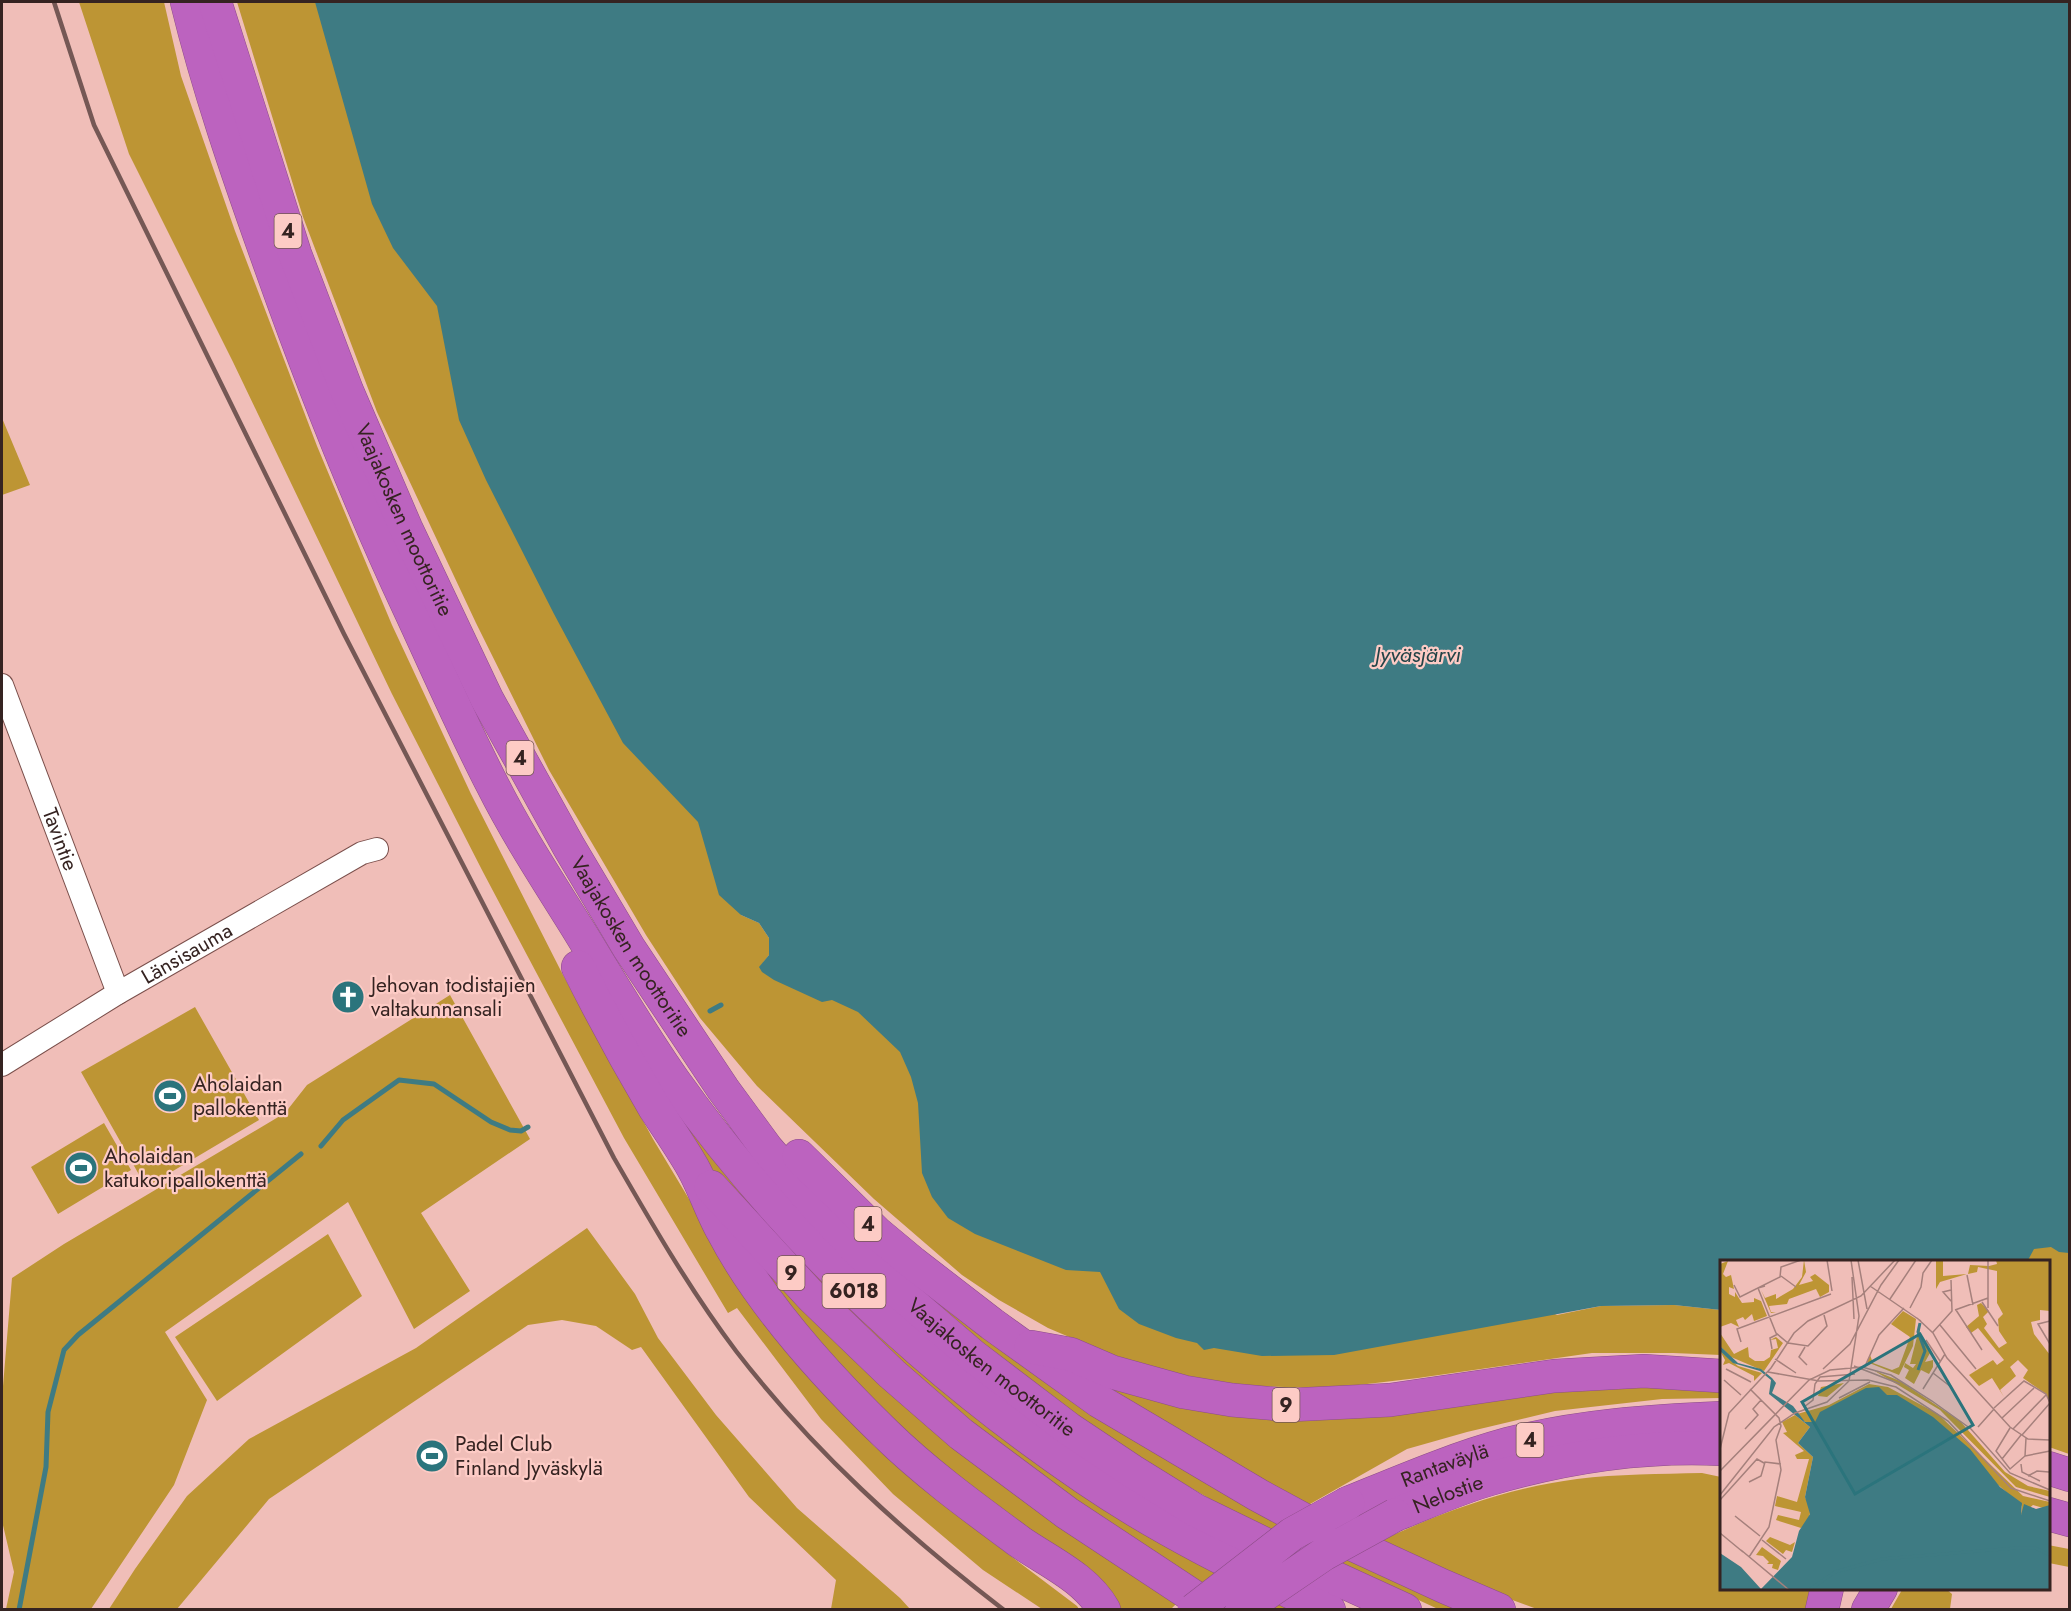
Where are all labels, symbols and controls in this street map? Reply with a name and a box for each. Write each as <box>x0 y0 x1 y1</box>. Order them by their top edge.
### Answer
road number: 4 <box>274 214 302 248</box>
street label: Vaajakosken moottoritie <box>348 419 461 621</box>
water label: Jyväsjärvi <box>1371 638 1461 670</box>
road number: 4 <box>506 741 534 775</box>
street label: Tavintie <box>35 804 86 875</box>
street label: Vaajakosken moottoritie <box>563 851 699 1043</box>
street label: Länsisauma <box>136 915 238 992</box>
place label: Jehovan todistajien valtakunnansali <box>368 970 536 1024</box>
church icon: Jehovan todistajien valtakunnansali <box>330 979 366 1015</box>
place label: Aholaidan pallokenttä <box>193 1069 287 1123</box>
sports icon: Aholaidan pallokenttä <box>152 1078 188 1114</box>
place label: Aholaidan katukoripallokenttä <box>104 1141 267 1195</box>
sports icon: Aholaidan katukoripallokenttä <box>63 1150 99 1186</box>
road number: 4 <box>854 1207 882 1241</box>
road number: 9 <box>778 1256 804 1290</box>
inset map <box>1720 1260 2050 1590</box>
road number: 6018 <box>822 1274 886 1308</box>
street label: Vaajakosken moottoritie <box>901 1291 1082 1444</box>
road number: 9 <box>1272 1388 1300 1422</box>
road number: 4 <box>1516 1423 1544 1457</box>
place label: Padel Club Finland Jyväskylä <box>455 1429 603 1483</box>
street label: Rantaväylä <box>1396 1435 1493 1495</box>
sports icon: Padel Club Finland Jyväskylä <box>414 1438 450 1474</box>
street label: Nelostie <box>1408 1467 1487 1521</box>

